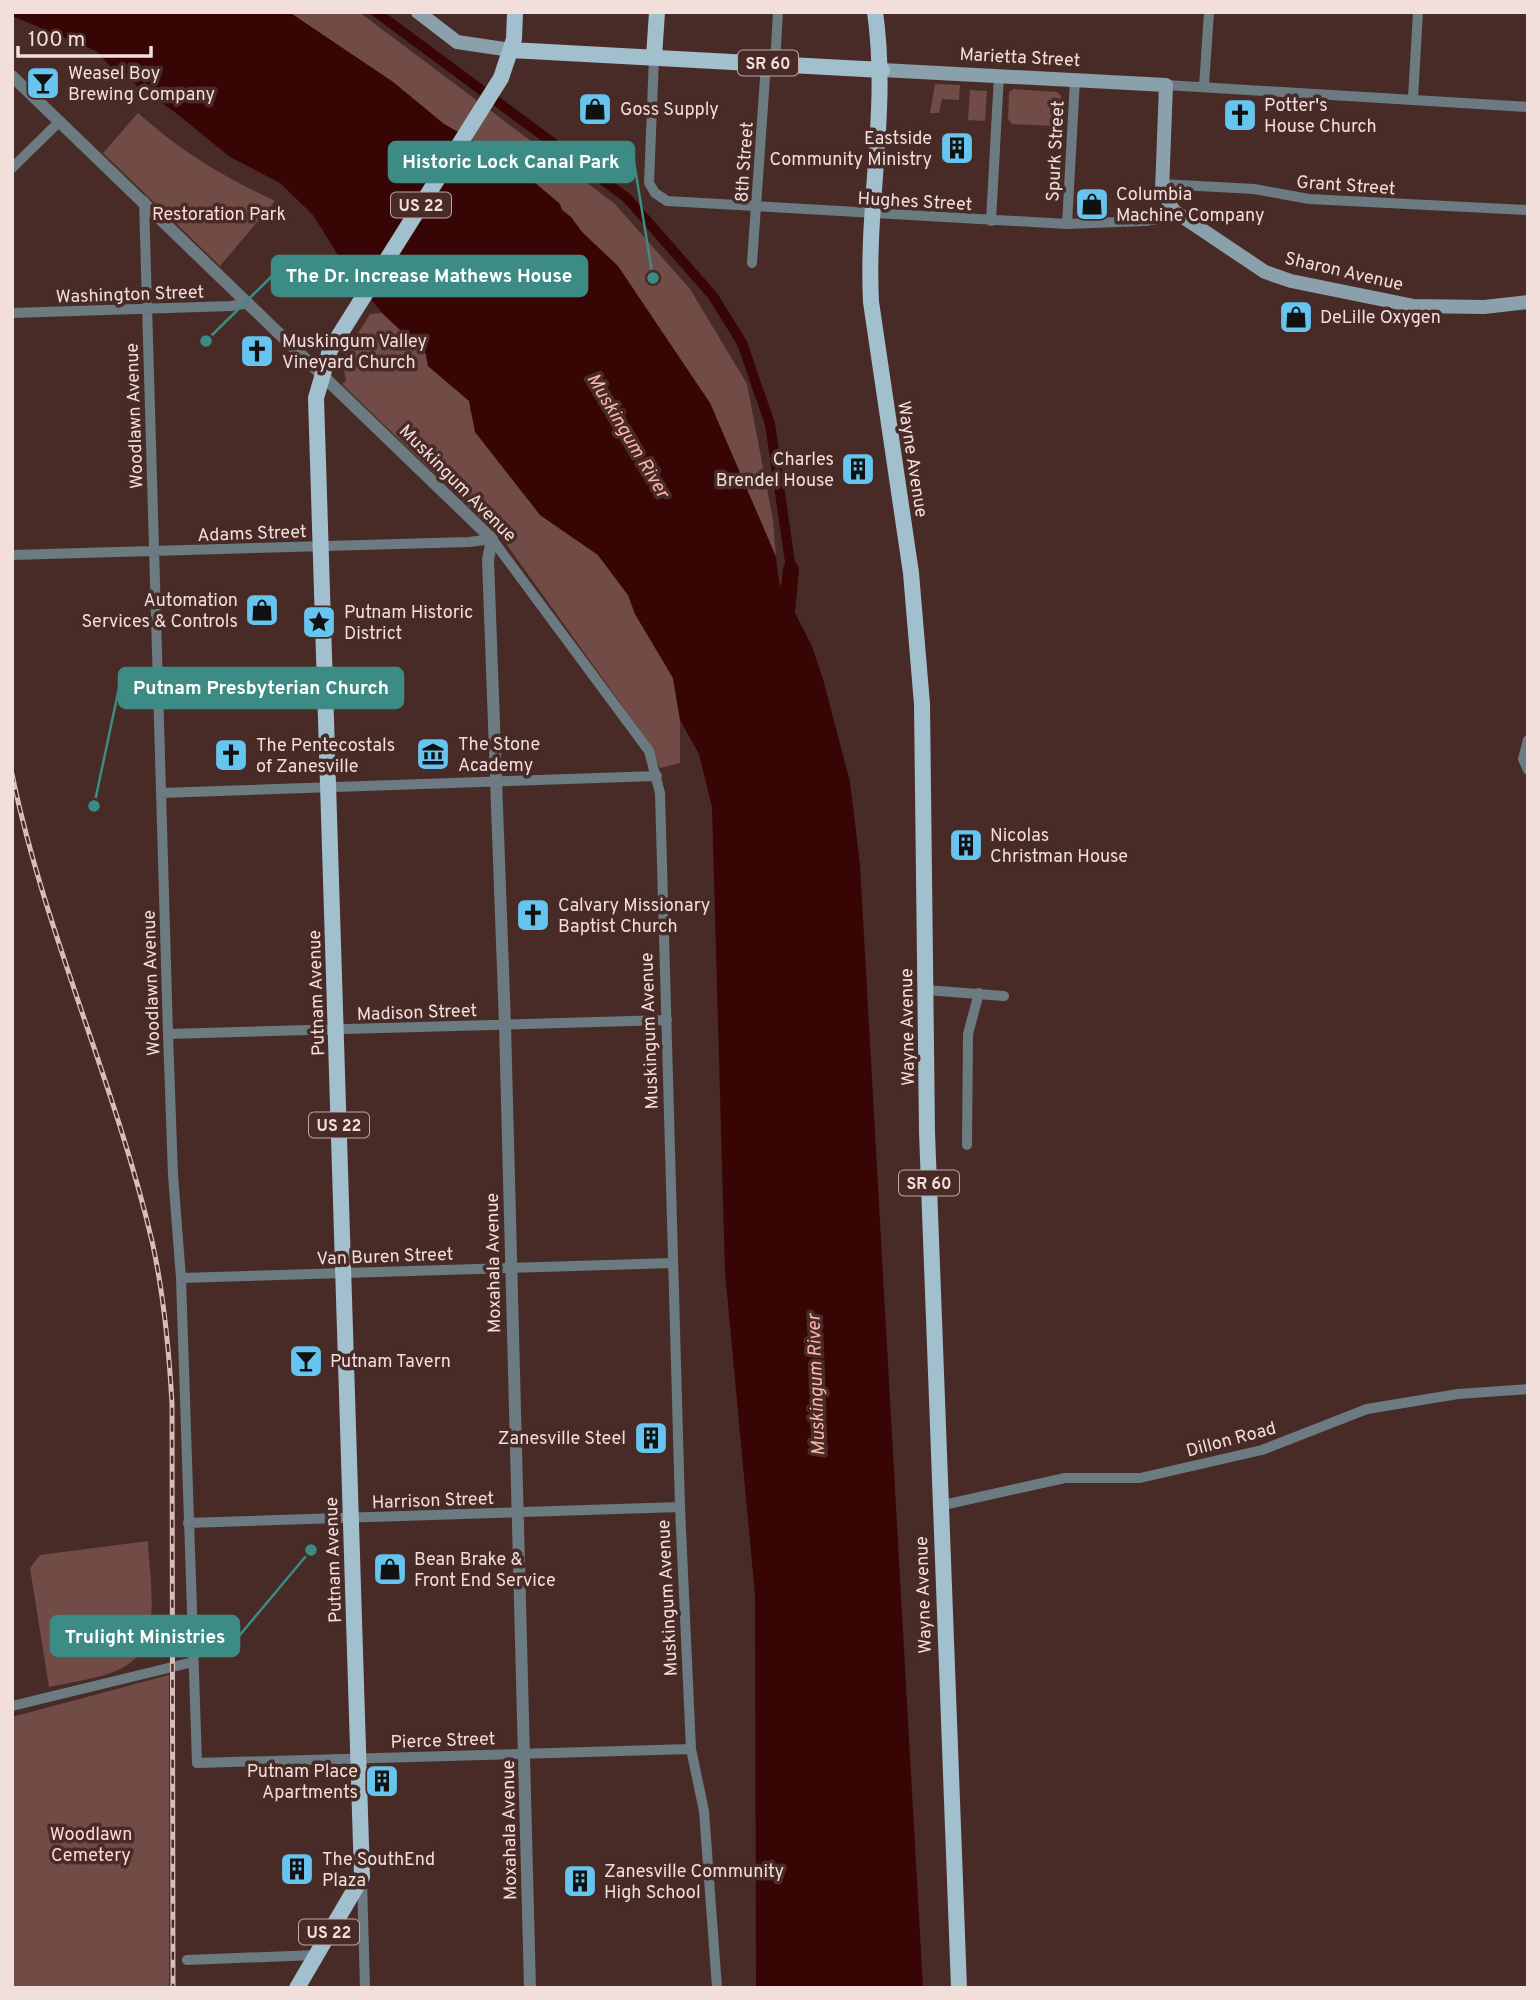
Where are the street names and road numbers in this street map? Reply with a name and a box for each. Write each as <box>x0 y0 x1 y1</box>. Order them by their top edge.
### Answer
street label: Marietta Street <box>959 44 1081 73</box>
road number: SR 60 <box>738 50 798 76</box>
street label: Spurk Street <box>1042 100 1071 202</box>
street label: 8th Street <box>731 121 760 203</box>
street label: Grant Street <box>1296 172 1396 201</box>
street label: Hughes Street <box>857 188 973 217</box>
road number: US 22 <box>391 192 451 218</box>
street label: Sharon Avenue <box>1282 248 1405 297</box>
street label: Washington Street <box>56 281 205 310</box>
street label: Woodlawn Avenue <box>121 342 150 489</box>
street label: Wayne Avenue <box>891 399 932 519</box>
street label: Muskingum Avenue <box>393 420 521 548</box>
street label: Adams Street <box>197 521 307 548</box>
street label: Woodlawn Avenue <box>138 909 167 1056</box>
street label: Putnam Avenue <box>304 930 331 1056</box>
street label: Muskingum Avenue <box>636 952 665 1110</box>
street label: Wayne Avenue <box>896 968 921 1086</box>
street label: Madison Street <box>356 1000 478 1027</box>
road number: US 22 <box>309 1112 369 1138</box>
road number: SR 60 <box>899 1170 959 1196</box>
street label: Moxahala Avenue <box>482 1193 507 1333</box>
street label: Van Buren Street <box>316 1244 454 1271</box>
street label: Dillon Road <box>1184 1417 1279 1463</box>
street label: Harrison Street <box>372 1488 495 1515</box>
street label: Putnam Avenue <box>321 1497 348 1623</box>
street label: Muskingum Avenue <box>653 1519 684 1677</box>
street label: Wayne Avenue <box>911 1536 938 1654</box>
street label: Pierce Street <box>390 1728 496 1755</box>
street label: Moxahala Avenue <box>498 1760 523 1900</box>
road number: US 22 <box>299 1920 359 1944</box>

